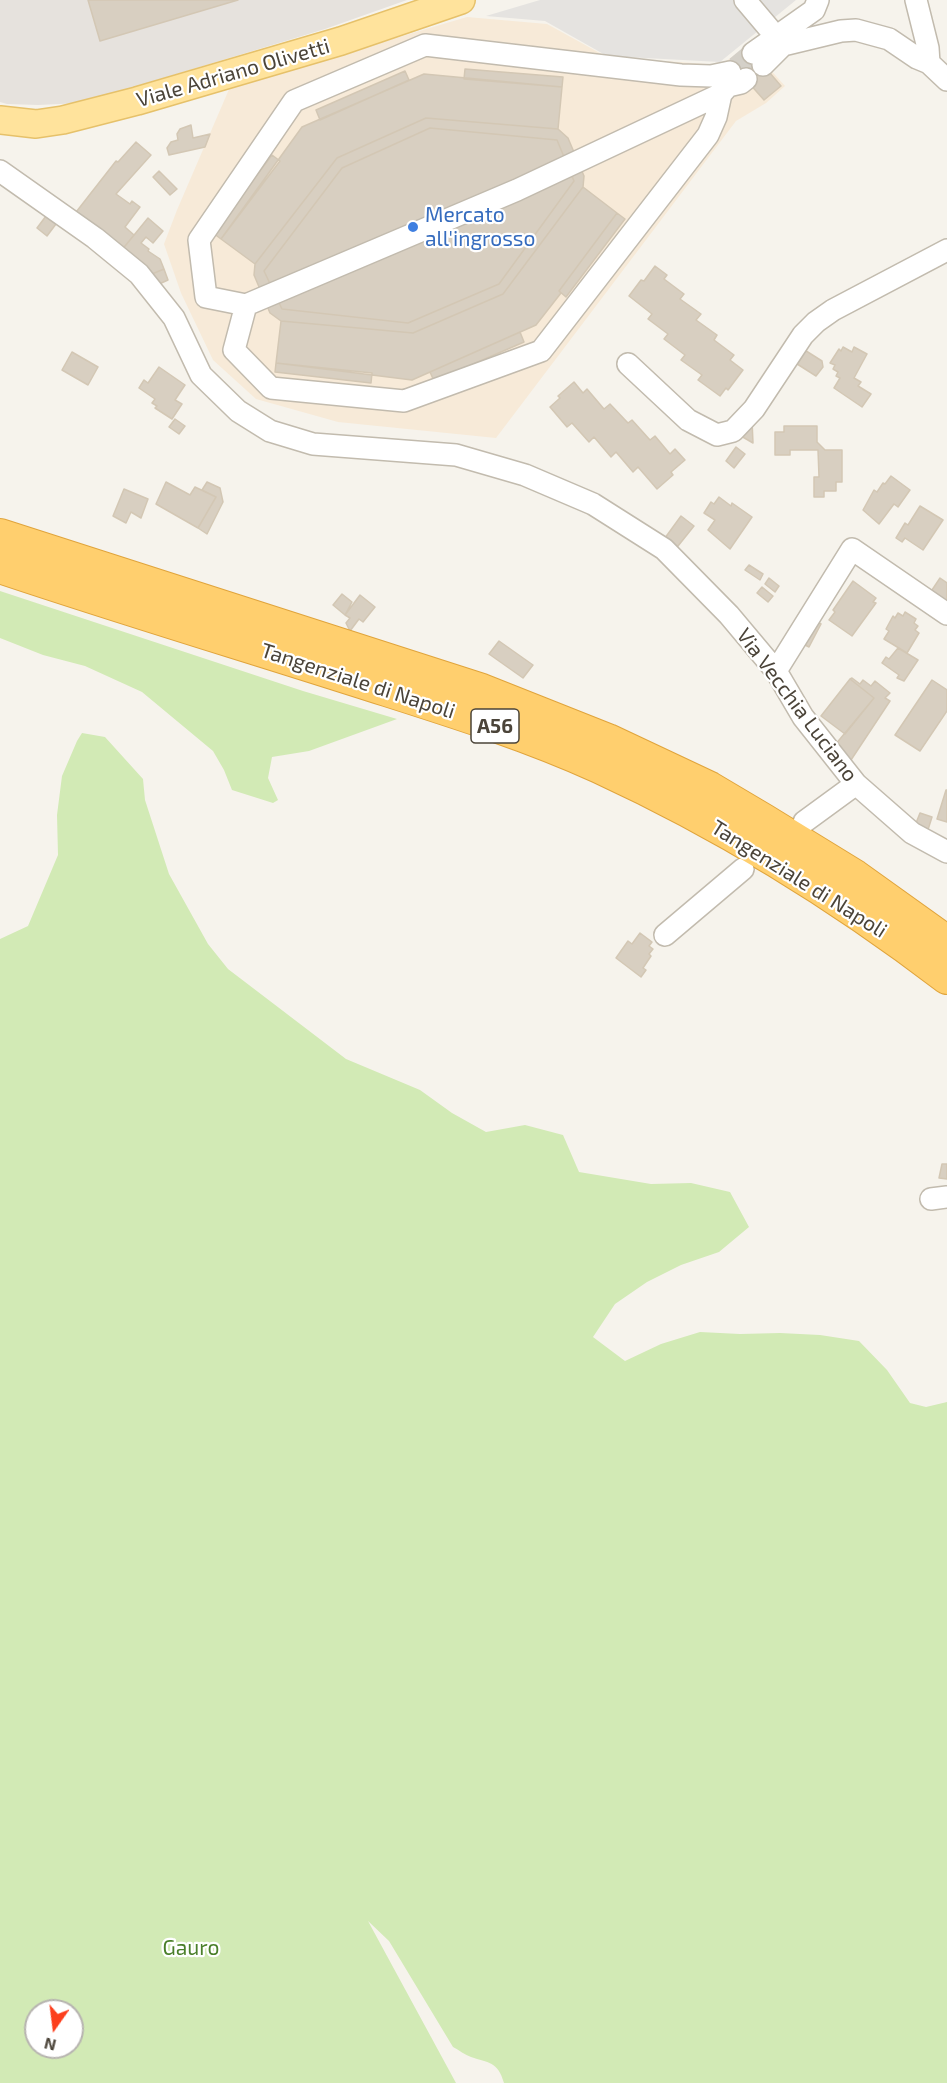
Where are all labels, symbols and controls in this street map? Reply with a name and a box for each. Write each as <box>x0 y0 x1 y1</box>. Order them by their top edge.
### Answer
street label: Viale Adriano Olivetti <box>134 33 332 113</box>
place label: Mercato all'ingrosso <box>425 202 535 252</box>
marker: Mercato all'ingrosso <box>406 220 420 234</box>
street label: Via Vecchia Luciano <box>731 623 863 787</box>
street label: Tangenziale di Napoli <box>258 638 458 724</box>
road number: A56 <box>471 709 519 743</box>
street label: Tangenziale di Napoli <box>706 815 892 943</box>
park label: Gauro <box>163 1935 219 1961</box>
north arrow <box>24 1999 84 2059</box>
text: N <box>42 2034 58 2056</box>

